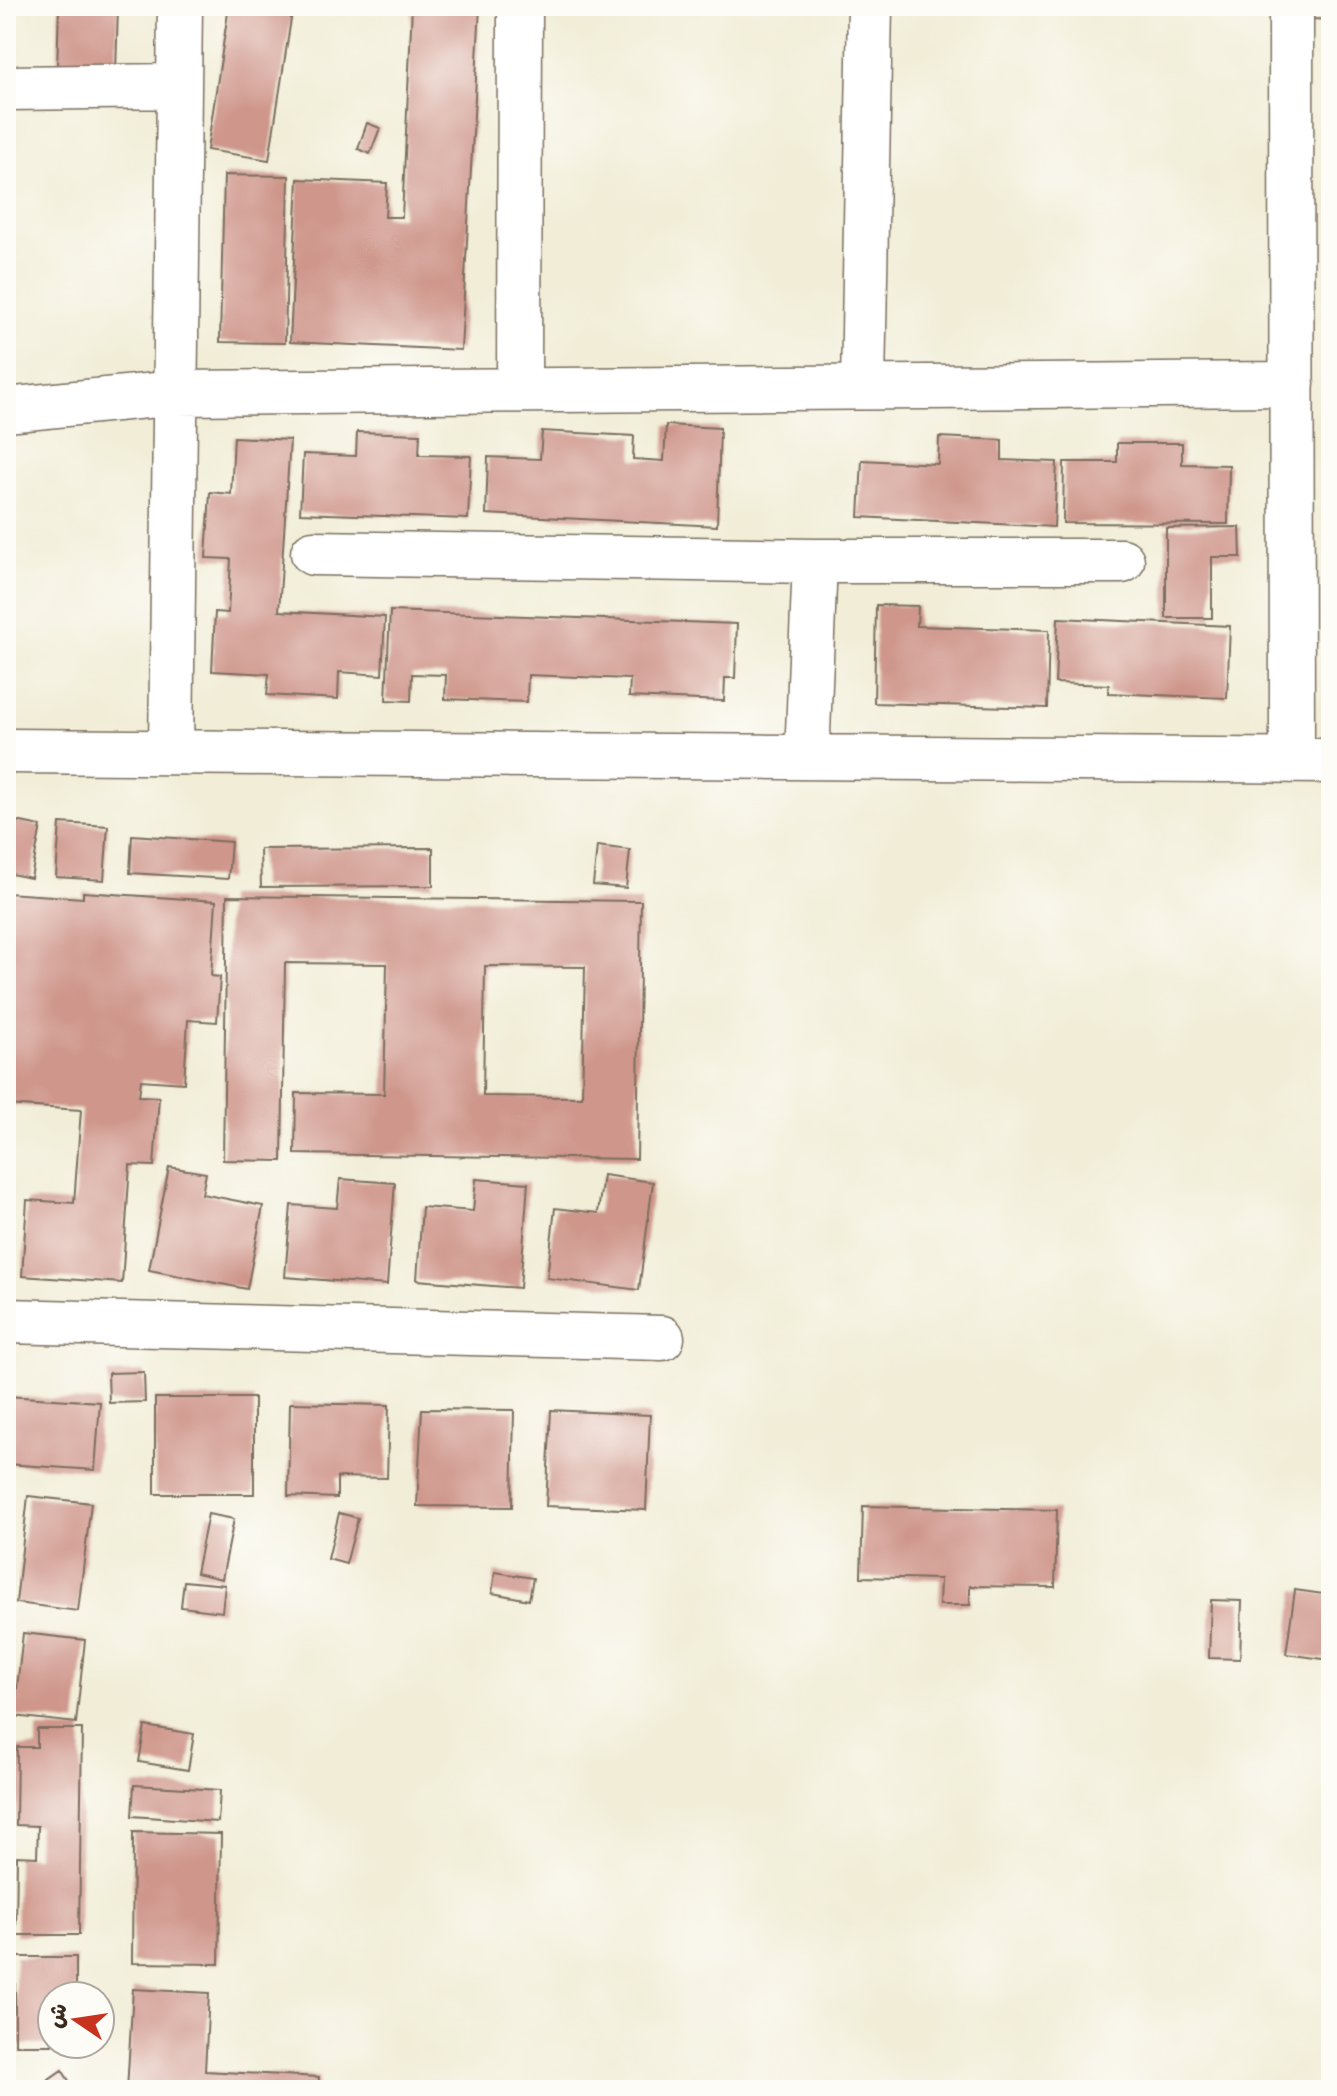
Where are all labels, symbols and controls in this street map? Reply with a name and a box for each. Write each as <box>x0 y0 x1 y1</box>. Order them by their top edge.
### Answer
north arrow <box>36 1980 116 2060</box>
text: ش <box>42 2001 78 2032</box>

